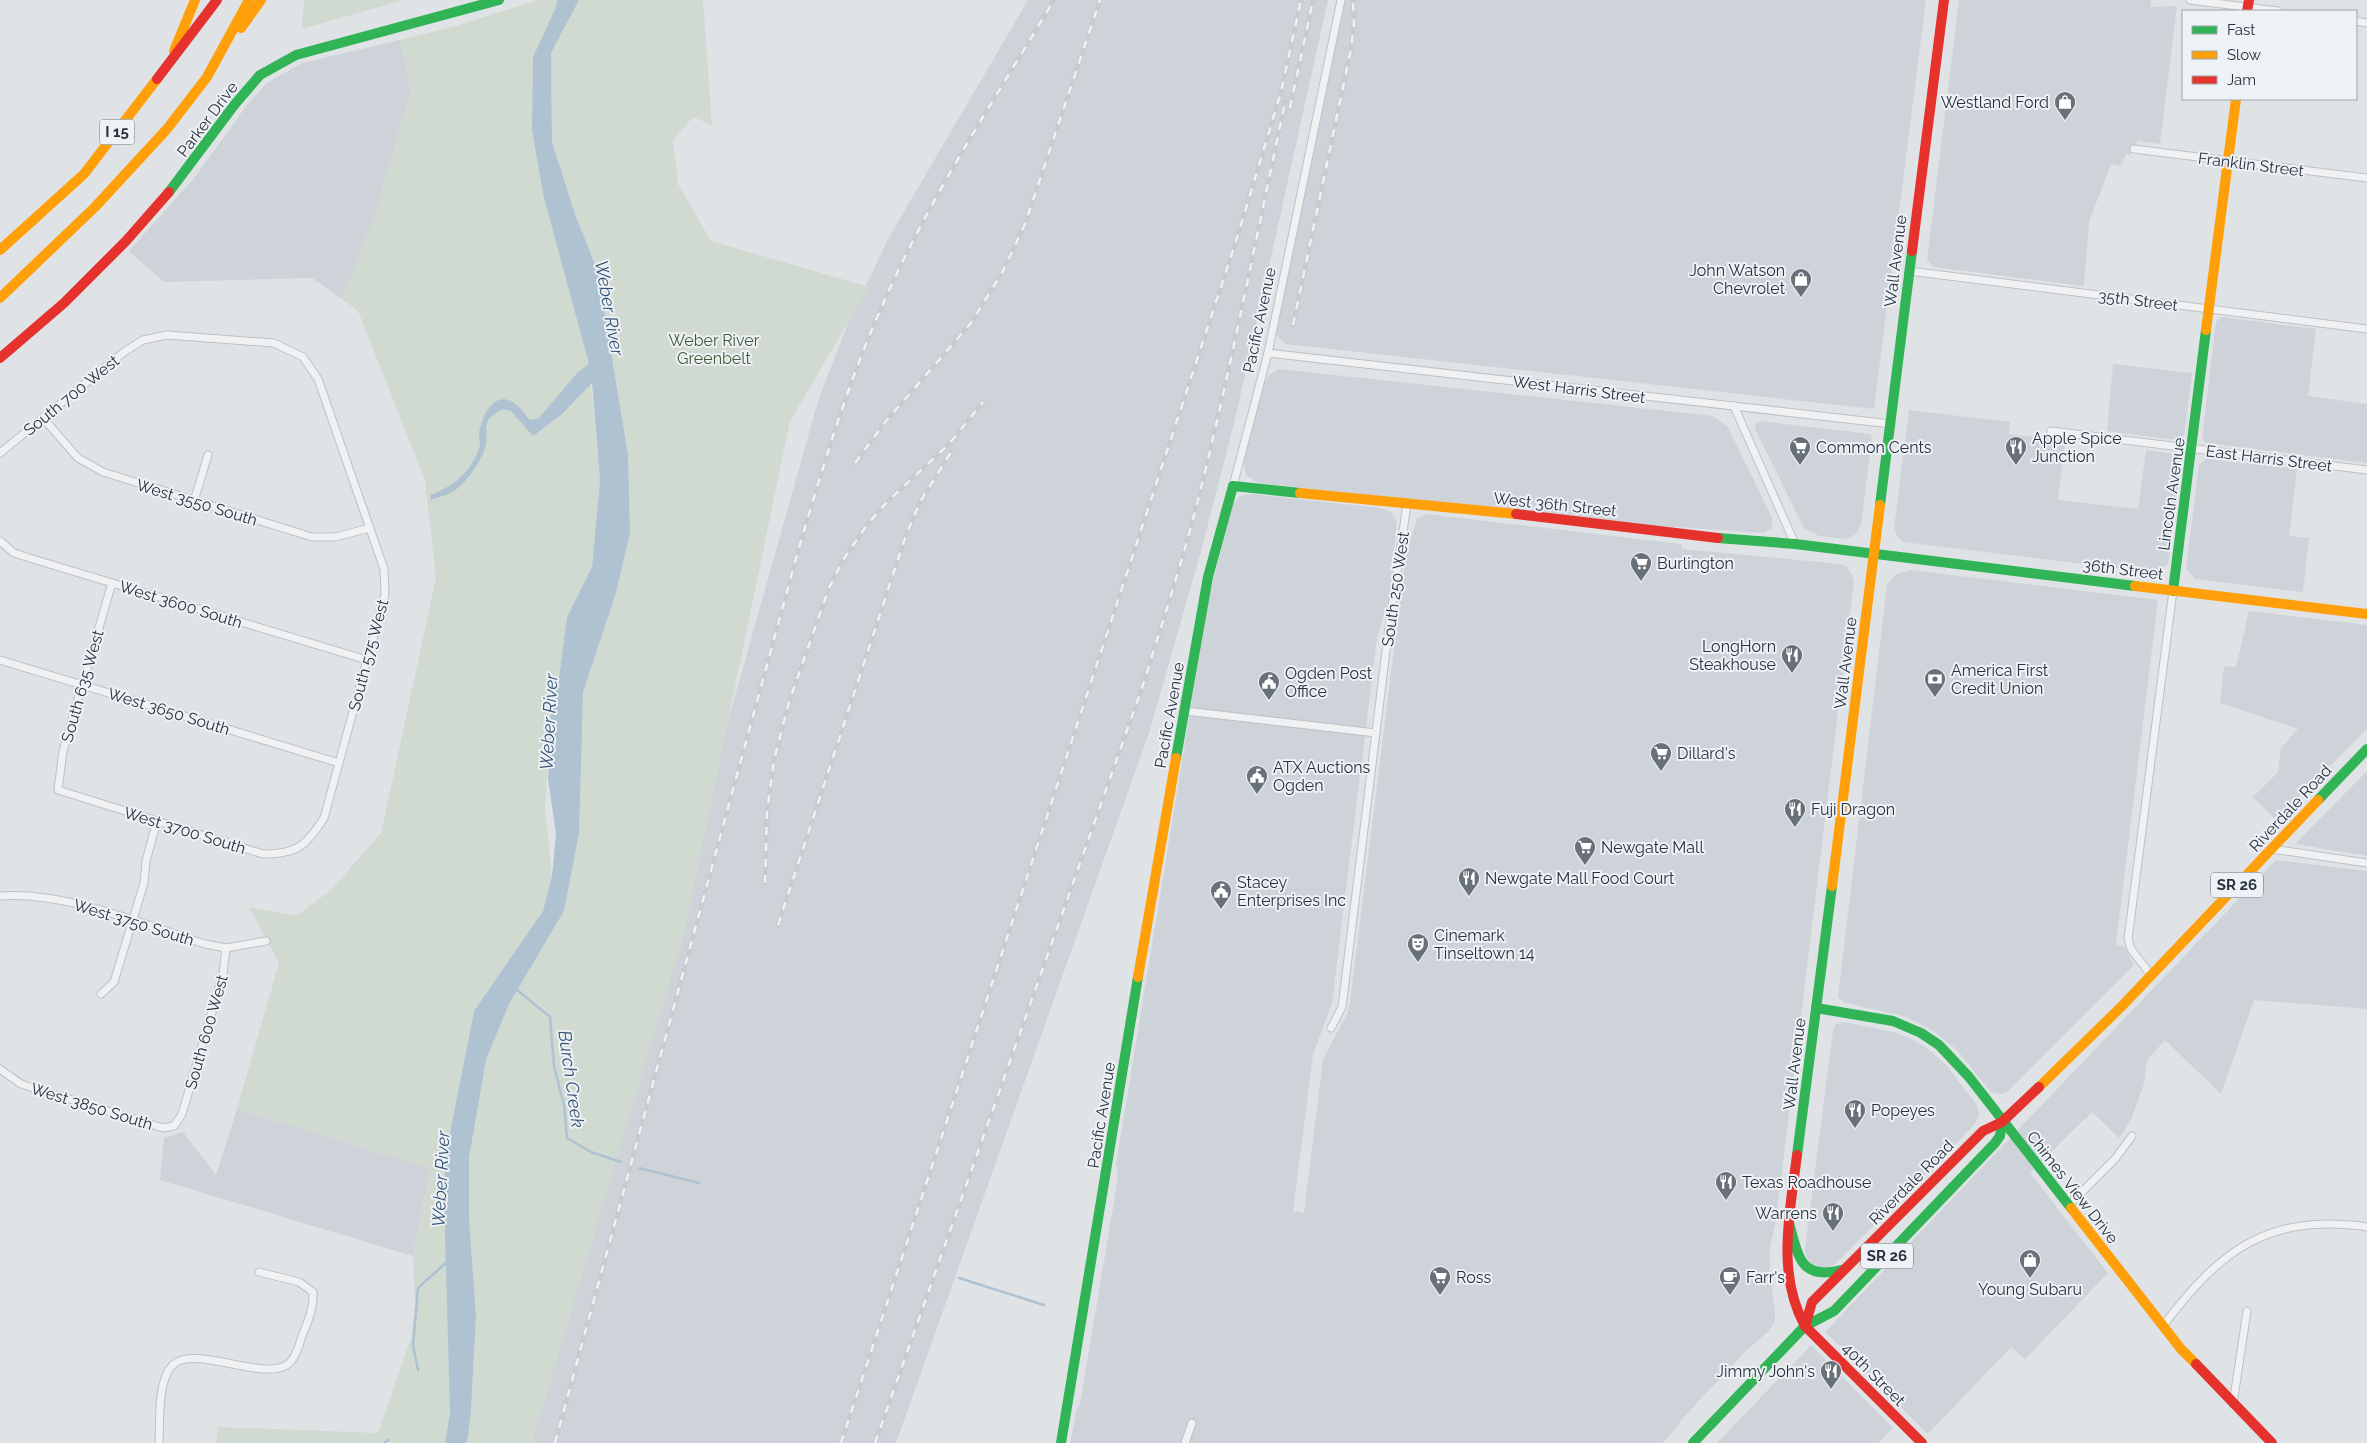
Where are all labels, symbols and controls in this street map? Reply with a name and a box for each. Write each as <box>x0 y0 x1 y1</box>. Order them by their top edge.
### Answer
legend <box>2182 10 2357 100</box>
text: Fast <box>2227 21 2255 39</box>
text: Slow <box>2227 46 2261 64</box>
text: Jam <box>2227 71 2256 89</box>
street label: Parker Drive <box>173 78 242 161</box>
shop icon: Westland Ford <box>2053 90 2077 121</box>
place label: Westland Ford <box>1941 93 2049 112</box>
road number: I 15 <box>100 120 134 144</box>
street label: Franklin Street <box>2197 149 2306 180</box>
street label: Wall Avenue <box>1880 214 1911 308</box>
water label: Weber River <box>591 259 628 358</box>
place label: John Watson Chevrolet <box>1689 261 1786 298</box>
street label: Pacific Avenue <box>1239 266 1280 375</box>
shop icon: John Watson Chevrolet <box>1789 267 1813 298</box>
street label: 35th Street <box>2097 286 2180 315</box>
park label: Weber River Greenbelt <box>669 331 760 368</box>
street label: South 700 West <box>20 351 123 440</box>
street label: West Harris Street <box>1511 372 1647 407</box>
place label: Apple Spice Junction <box>2032 429 2122 466</box>
supermarket icon: Common Cents <box>1788 435 1812 466</box>
restaurant icon: Apple Spice Junction <box>2004 435 2028 466</box>
street label: Lincoln Avenue <box>2154 436 2189 552</box>
place label: Common Cents <box>1816 438 1932 457</box>
street label: East Harris Street <box>2205 441 2334 476</box>
street label: West 3550 South <box>134 475 260 530</box>
street label: West 36th Street <box>1493 489 1618 520</box>
street label: South 250 West <box>1378 530 1413 648</box>
supermarket icon: Burlington <box>1629 551 1653 582</box>
place label: Burlington <box>1657 554 1734 573</box>
street label: 36th Street <box>2081 555 2165 584</box>
street label: West 3600 South <box>117 577 245 632</box>
street label: South 575 West <box>344 597 393 713</box>
street label: Wall Avenue <box>1830 616 1861 710</box>
street label: South 635 West <box>57 627 108 745</box>
place label: LongHorn Steakhouse <box>1689 637 1776 674</box>
restaurant icon: LongHorn Steakhouse <box>1780 643 1804 674</box>
street label: Pacific Avenue <box>1151 661 1188 770</box>
place label: America First Credit Union <box>1951 661 2049 698</box>
place label: Ogden Post Office <box>1285 664 1373 701</box>
bank icon: America First Credit Union <box>1923 667 1947 698</box>
public building icon: Ogden Post Office <box>1257 670 1281 701</box>
water label: Weber River <box>535 672 562 771</box>
street label: West 3650 South <box>106 684 232 739</box>
supermarket icon: Dillard's <box>1649 741 1673 772</box>
place label: Dillard's <box>1677 744 1736 763</box>
place label: ATX Auctions Ogden <box>1273 758 1371 795</box>
street label: Riverdale Road <box>2245 761 2335 856</box>
public building icon: ATX Auctions Ogden <box>1245 764 1269 795</box>
restaurant icon: Fuji Dragon <box>1783 797 1807 828</box>
place label: Fuji Dragon <box>1811 800 1895 819</box>
street label: West 3700 South <box>122 803 248 858</box>
supermarket icon: Newgate Mall <box>1573 835 1597 866</box>
place label: Newgate Mall <box>1601 838 1704 857</box>
restaurant icon: Newgate Mall Food Court <box>1457 866 1481 897</box>
place label: Newgate Mall Food Court <box>1485 869 1675 888</box>
road number: SR 26 <box>2211 872 2263 898</box>
place label: Stacey Enterprises Inc <box>1237 873 1346 910</box>
public building icon: Stacey Enterprises Inc <box>1209 879 1233 910</box>
street label: West 3750 South <box>71 895 196 950</box>
place label: Cinemark Tinseltown 14 <box>1434 926 1535 963</box>
theatre icon: Cinemark Tinseltown 14 <box>1406 932 1430 963</box>
street label: South 600 West <box>181 972 232 1092</box>
street label: Wall Avenue <box>1779 1017 1810 1111</box>
water label: Burch Creek <box>554 1029 589 1129</box>
street label: Pacific Avenue <box>1084 1061 1119 1170</box>
street label: West 3850 South <box>29 1079 155 1134</box>
restaurant icon: Popeyes <box>1843 1098 1867 1129</box>
place label: Popeyes <box>1871 1101 1935 1120</box>
street label: Chimes View Drive <box>2023 1127 2122 1247</box>
water label: Weber River <box>427 1129 454 1228</box>
street label: Riverdale Road <box>1865 1136 1958 1229</box>
restaurant icon: Texas Roadhouse <box>1714 1170 1738 1201</box>
place label: Texas Roadhouse <box>1742 1173 1871 1192</box>
restaurant icon: Warrens <box>1821 1201 1845 1232</box>
place label: Warrens <box>1755 1204 1817 1223</box>
road number: SR 26 <box>1861 1244 1913 1268</box>
shop icon: Young Subaru <box>2018 1248 2042 1279</box>
supermarket icon: Ross <box>1428 1265 1452 1296</box>
cafe icon: Farr's <box>1718 1265 1742 1296</box>
place label: Ross <box>1456 1268 1491 1287</box>
place label: Farr's <box>1746 1268 1785 1287</box>
place label: Young Subaru <box>1978 1280 2082 1299</box>
street label: 40th Street <box>1838 1339 1910 1410</box>
restaurant icon: Jimmy John's <box>1819 1359 1843 1390</box>
place label: Jimmy John's <box>1716 1362 1815 1381</box>

